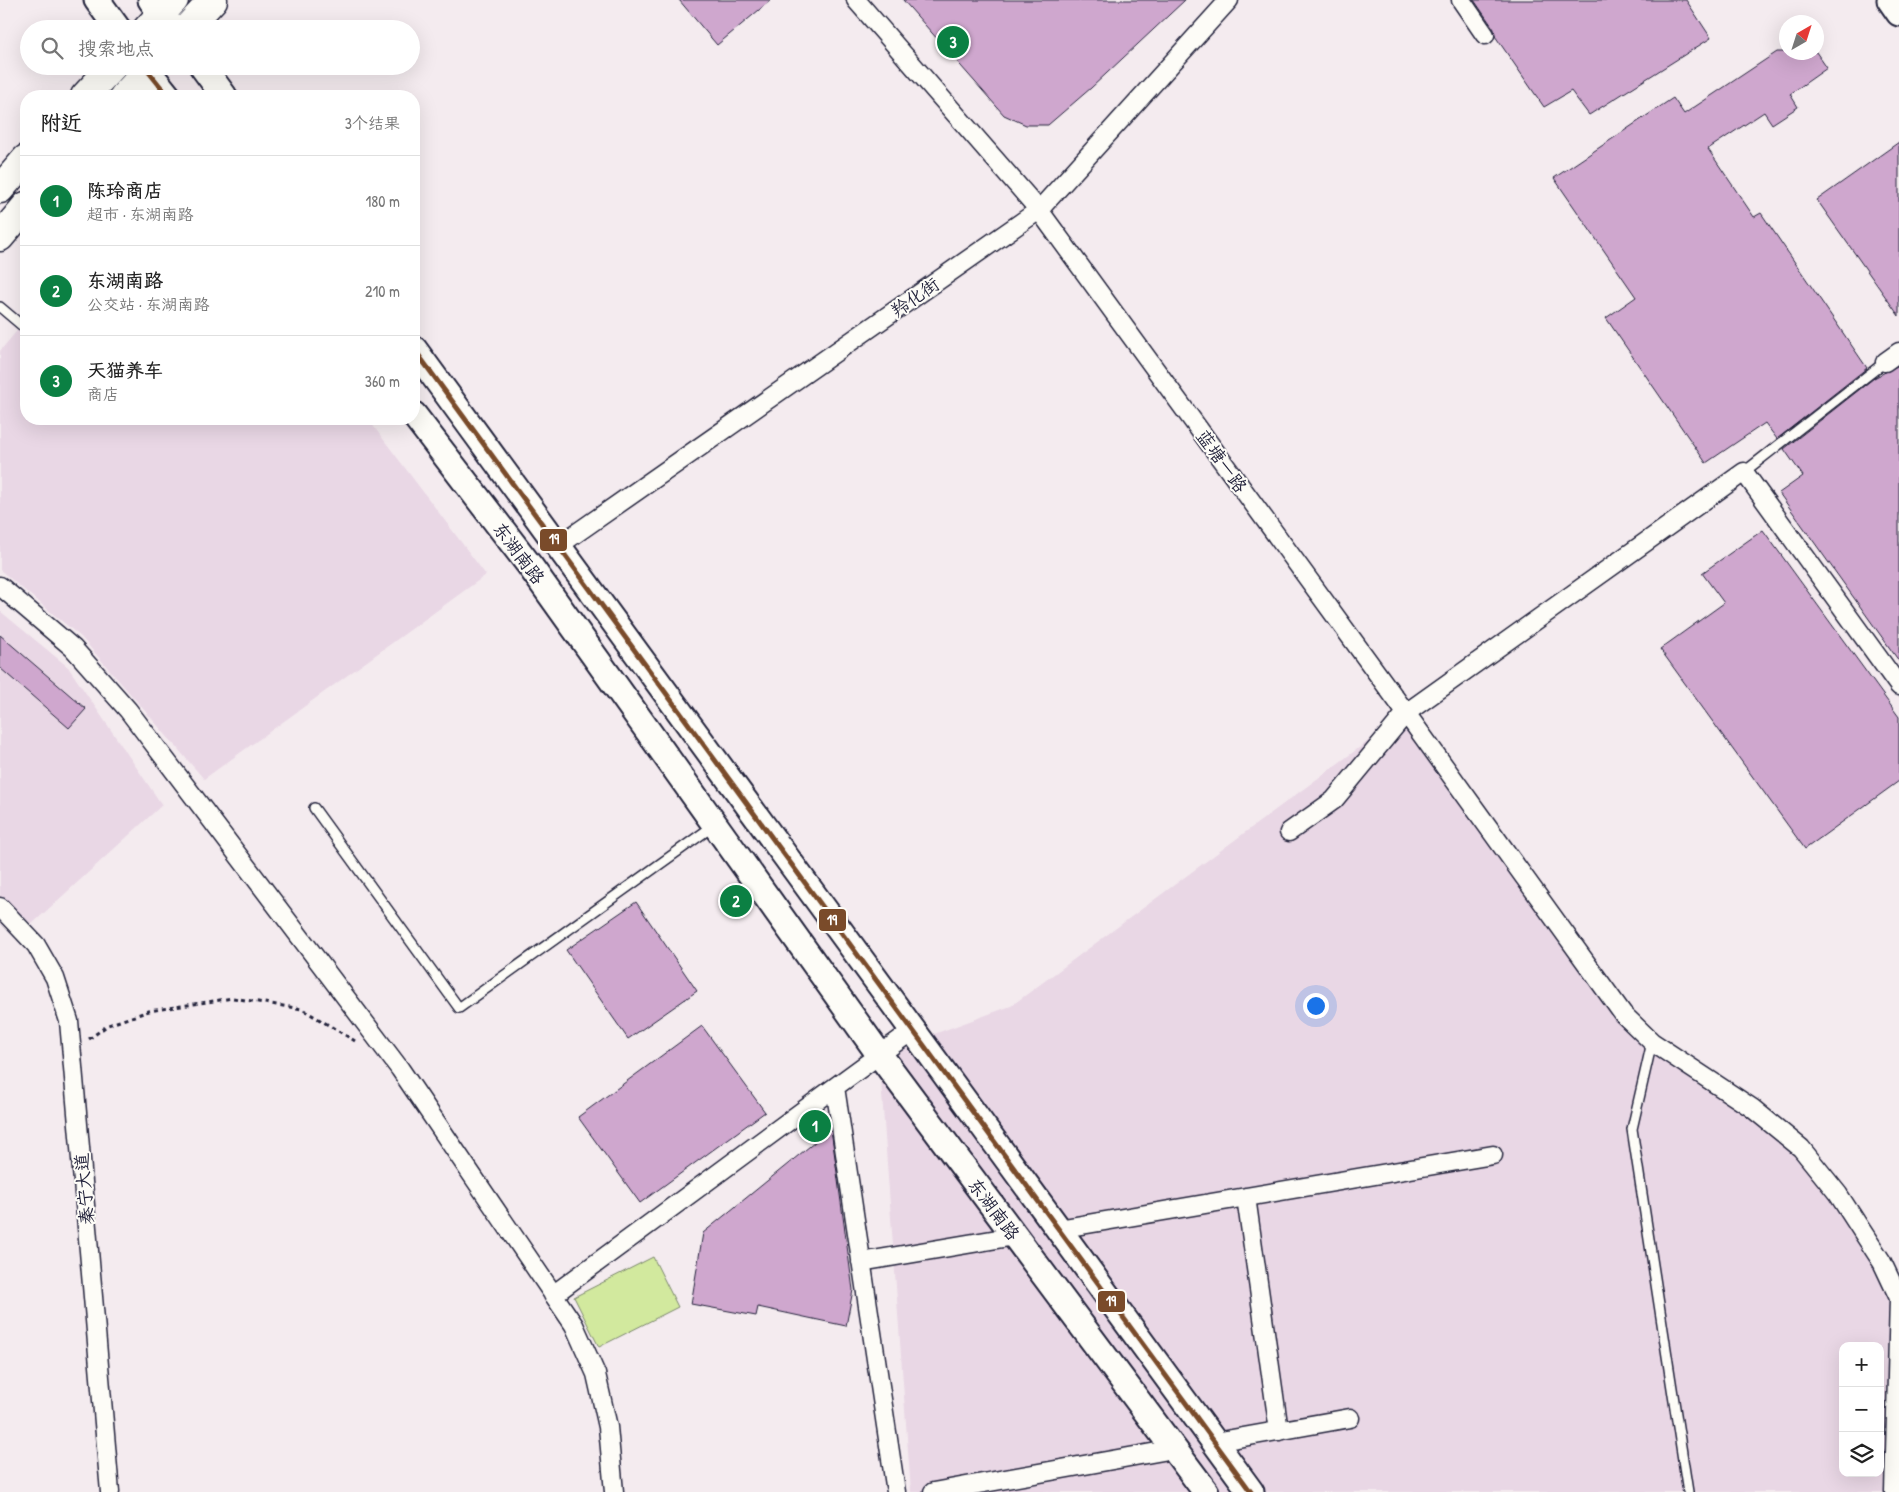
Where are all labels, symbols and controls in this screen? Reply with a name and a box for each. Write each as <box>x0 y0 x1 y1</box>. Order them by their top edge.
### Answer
north arrow <box>1779 15 1824 60</box>
search box <box>20 20 420 75</box>
pin: 3 <box>937 23 969 61</box>
icon: search <box>38 34 66 62</box>
text: 搜索地点 <box>78 35 154 61</box>
text: 附近 <box>40 108 82 137</box>
text: 3个结果 <box>345 112 400 134</box>
text: 陈玲商店 <box>87 177 163 203</box>
text: 1 <box>53 190 59 212</box>
text: 180 m <box>366 190 400 212</box>
text: 超市 · 东湖南路 <box>87 203 194 225</box>
text: 东湖南路 <box>87 267 163 293</box>
street label: 羚化街 <box>886 271 944 323</box>
text: 2 <box>52 280 60 302</box>
text: 210 m <box>365 280 400 302</box>
text: 公交站 · 东湖南路 <box>87 293 210 315</box>
text: 天猫养车 <box>87 357 163 383</box>
text: 3 <box>52 370 60 392</box>
text: 360 m <box>365 370 400 392</box>
text: 商店 <box>87 383 119 405</box>
street label: 蓝塘一路 <box>1191 425 1253 497</box>
street label: 东湖南路 <box>487 517 551 589</box>
line badge: 19 <box>539 528 568 552</box>
text: 19 <box>549 529 560 548</box>
pin: 2 <box>720 882 752 920</box>
line badge: 19 <box>818 908 847 932</box>
text: 19 <box>827 910 838 929</box>
your location <box>1303 993 1329 1019</box>
pin: 1 <box>799 1107 831 1145</box>
street label: 秦宁大道 <box>68 1152 100 1226</box>
street label: 东湖南路 <box>962 1173 1026 1245</box>
line badge: 19 <box>1097 1290 1126 1313</box>
text: 19 <box>1106 1291 1117 1310</box>
map controls <box>1839 1342 1884 1477</box>
button: + <box>1839 1342 1884 1387</box>
button: − <box>1839 1387 1884 1432</box>
button: layers <box>1839 1432 1884 1477</box>

